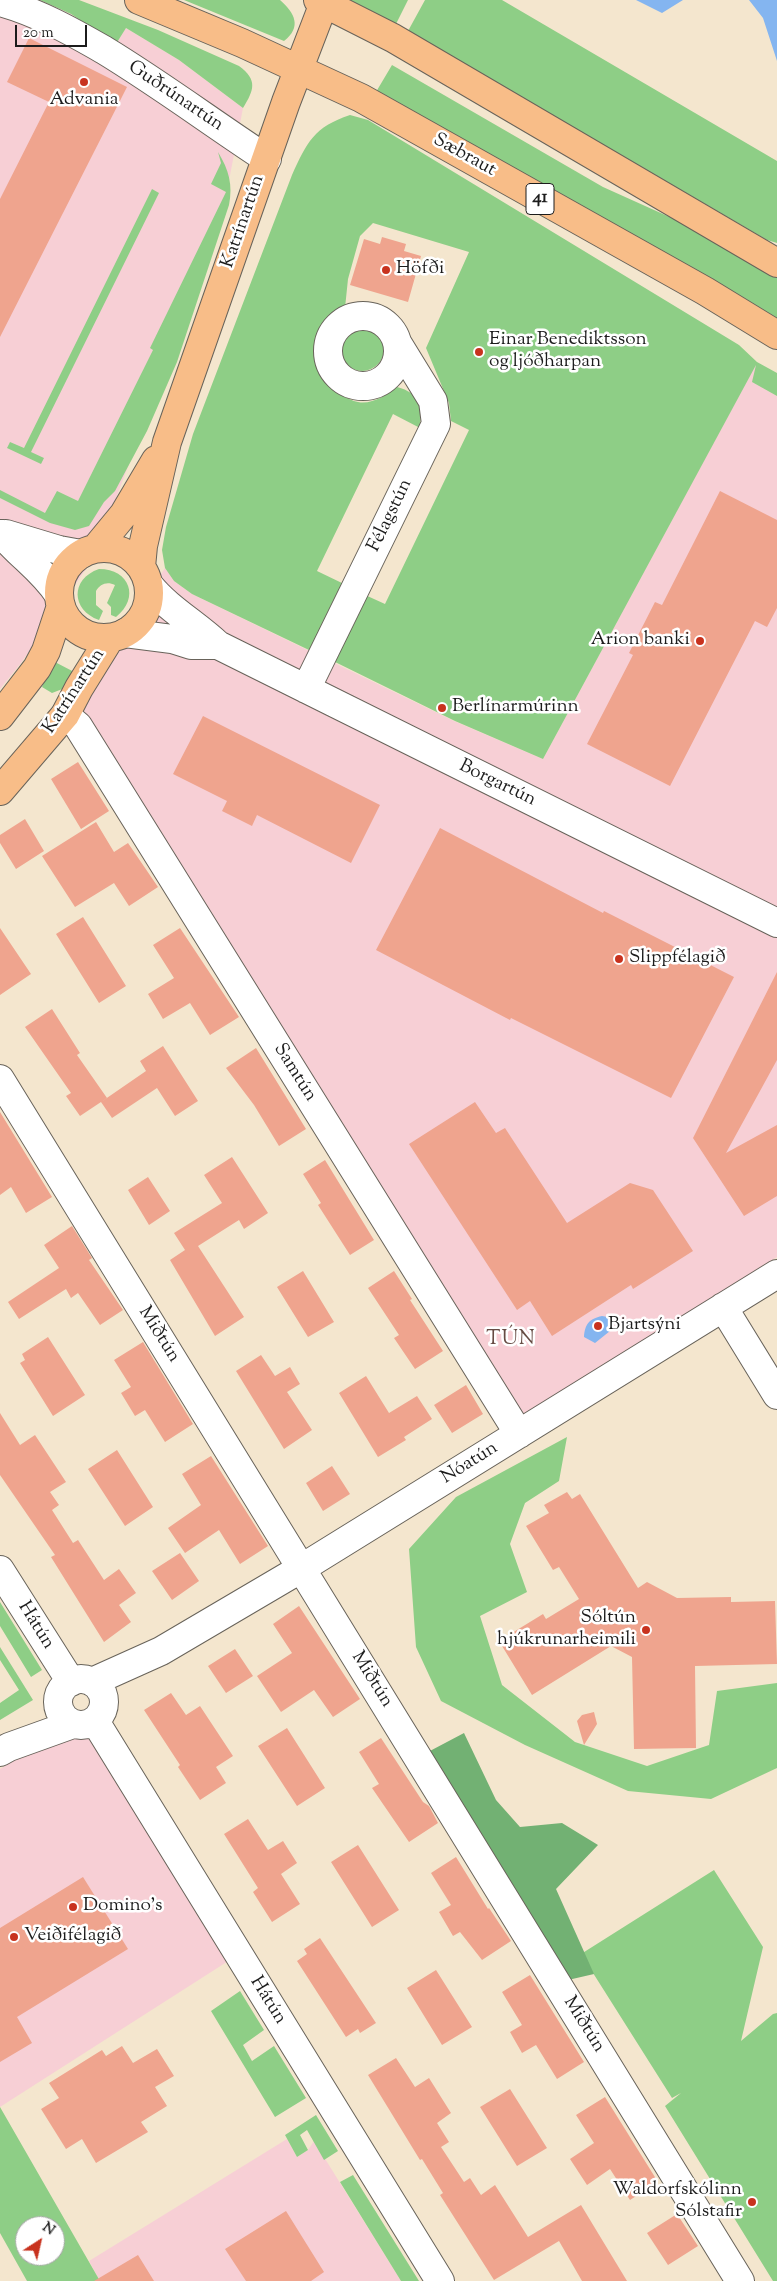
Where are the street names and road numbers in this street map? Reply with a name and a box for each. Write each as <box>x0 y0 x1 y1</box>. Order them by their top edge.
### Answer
street label: Guðrúnartún <box>123 57 227 137</box>
street label: Sæbraut <box>429 129 499 183</box>
street label: Katrínartún <box>217 172 271 272</box>
road number: 41 <box>526 183 554 214</box>
street label: Félagstún <box>364 476 418 556</box>
street label: Katrínartún <box>39 645 111 739</box>
street label: Borgartún <box>455 756 539 812</box>
street label: Samtún <box>267 1040 321 1106</box>
street label: Miðtún <box>132 1303 184 1367</box>
street label: Nóatún <box>437 1438 503 1490</box>
street label: Hátún <box>11 1598 59 1654</box>
street label: Miðtún <box>345 1648 397 1712</box>
street label: Hátún <box>243 1973 291 2029</box>
street label: Miðtún <box>557 1993 609 2057</box>

